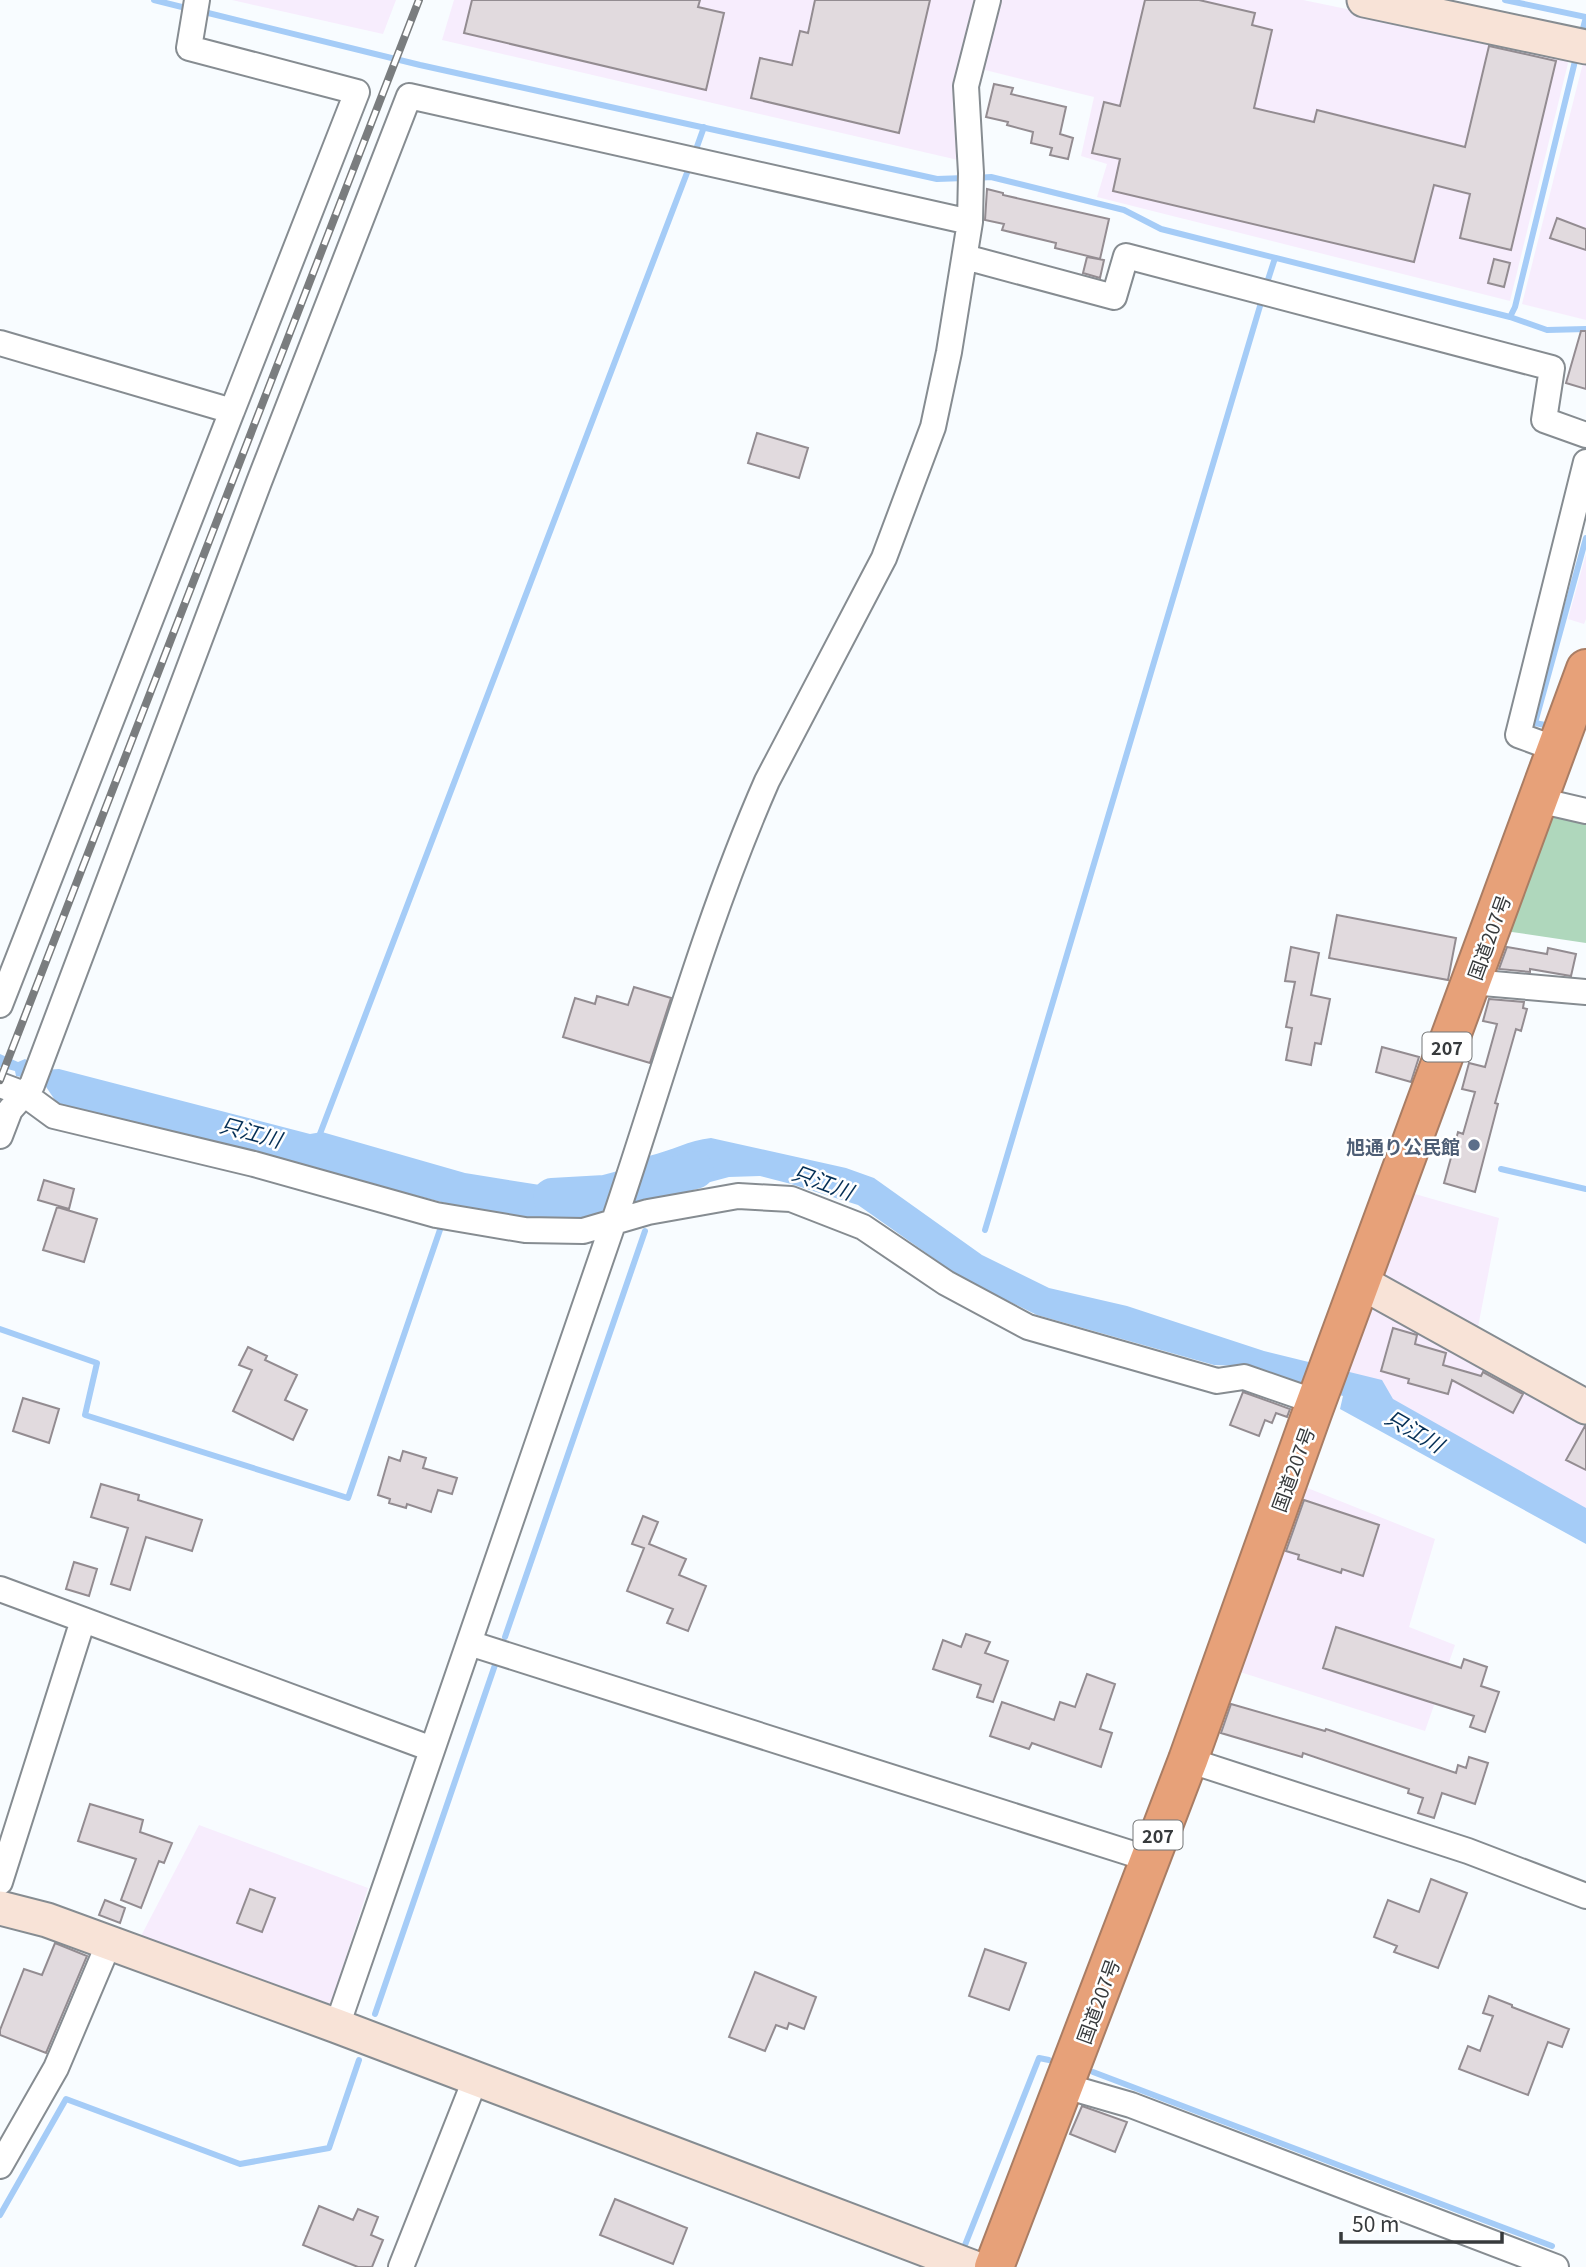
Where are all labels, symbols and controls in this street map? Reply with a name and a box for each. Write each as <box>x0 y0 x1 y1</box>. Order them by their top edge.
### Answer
street label: 国道207号 <box>1460 891 1516 983</box>
road number: 207 <box>1422 1032 1472 1062</box>
water label: 只江川 <box>217 1108 287 1154</box>
place label: 旭通り公民館 <box>1346 1132 1460 1159</box>
marker: 旭通り公民館 <box>1466 1137 1482 1153</box>
water label: 只江川 <box>788 1156 860 1207</box>
water label: 只江川 <box>1380 1401 1452 1460</box>
street label: 国道207号 <box>1264 1423 1320 1515</box>
road number: 207 <box>1134 1821 1182 1850</box>
street label: 国道207号 <box>1069 1955 1125 2047</box>
scale bar <box>1341 2200 1502 2244</box>
text: 50 m <box>1352 2208 1399 2238</box>

